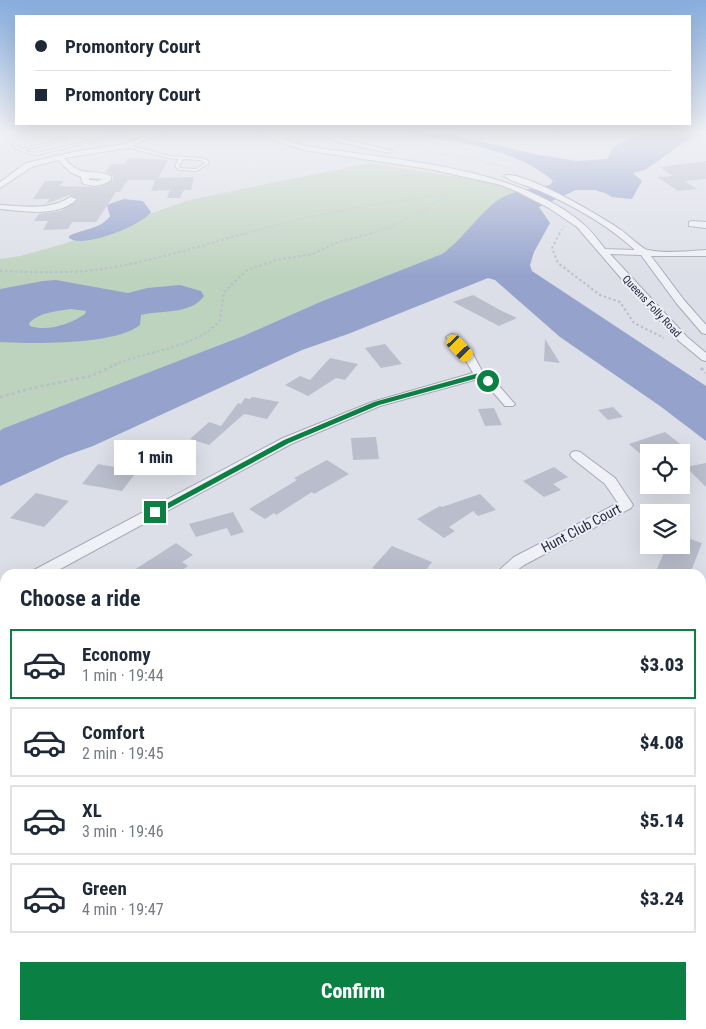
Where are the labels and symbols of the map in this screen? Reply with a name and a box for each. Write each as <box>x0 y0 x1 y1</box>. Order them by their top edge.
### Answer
street label: Queens Folly Road <box>620 273 684 340</box>
car <box>444 332 475 364</box>
route start <box>477 370 499 392</box>
callout: 1 min <box>114 440 196 474</box>
street label: Hunt Club Court <box>538 500 624 556</box>
route end <box>144 501 166 523</box>

